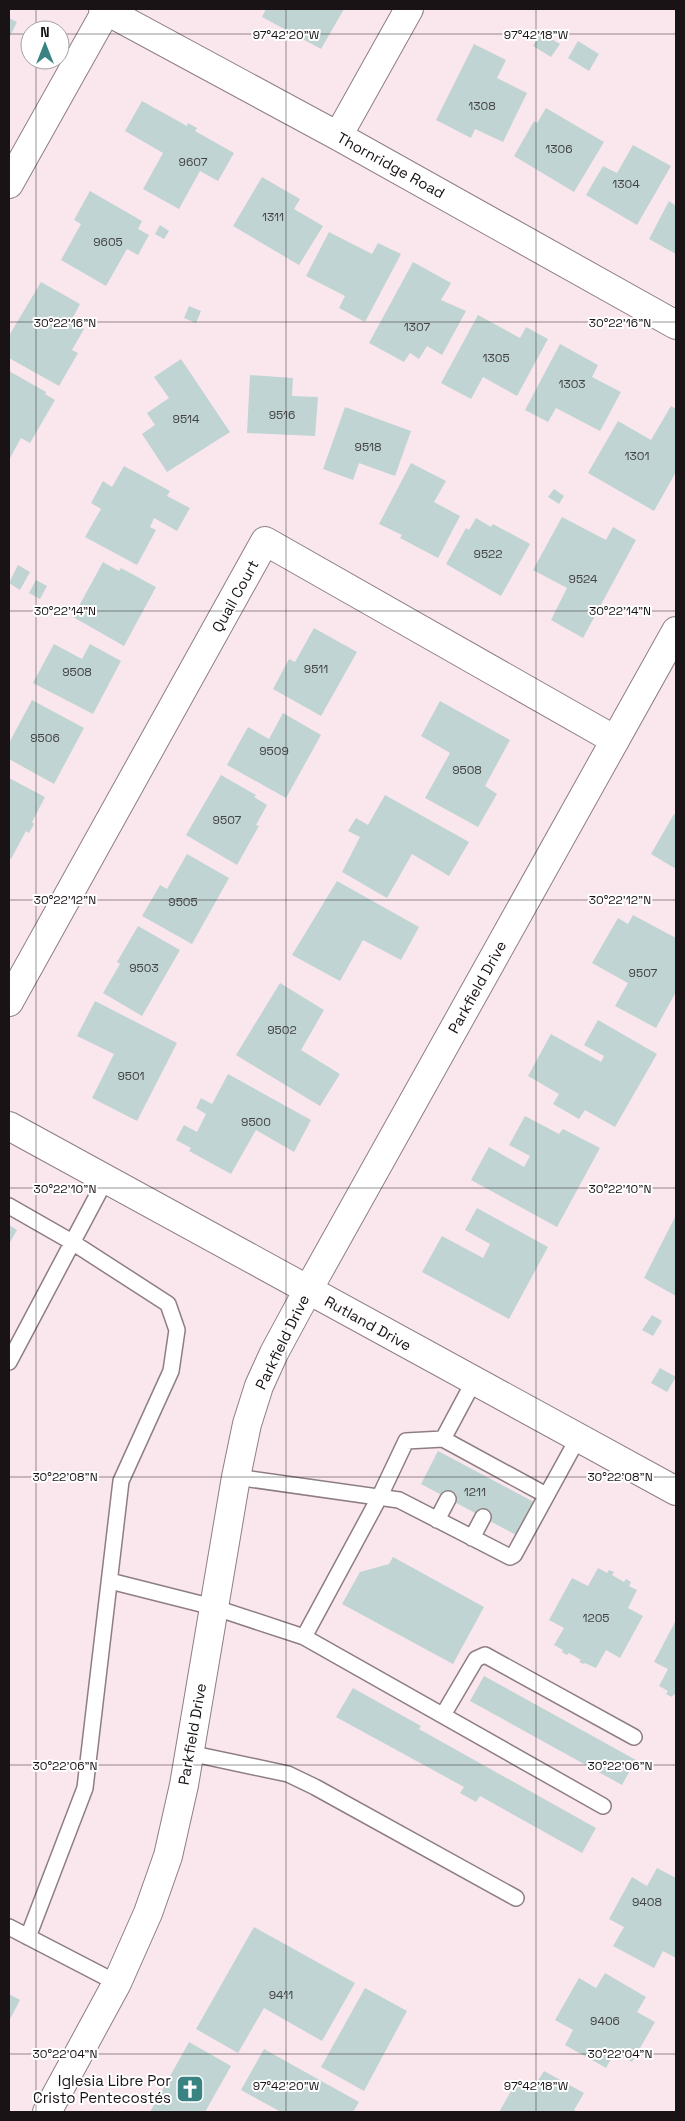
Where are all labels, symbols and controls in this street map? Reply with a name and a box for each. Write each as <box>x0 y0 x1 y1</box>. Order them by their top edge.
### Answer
north arrow <box>20 20 70 70</box>
text: N <box>40 23 50 41</box>
text: 97°42'20"W <box>253 27 320 43</box>
text: 97°42'18"W <box>504 27 569 43</box>
house number: 1308 <box>468 98 496 114</box>
street label: Thornridge Road <box>334 128 448 202</box>
house number: 1306 <box>545 141 573 157</box>
house number: 9607 <box>179 154 208 170</box>
house number: 1304 <box>612 176 640 192</box>
house number: 1311 <box>262 209 284 225</box>
house number: 9605 <box>93 234 123 250</box>
text: 30°22'16"N <box>34 315 96 331</box>
text: 30°22'16"N <box>589 315 651 331</box>
house number: 1307 <box>404 319 430 335</box>
house number: 1305 <box>482 350 510 366</box>
house number: 1303 <box>558 376 586 392</box>
house number: 9516 <box>269 407 295 423</box>
house number: 9514 <box>173 411 200 427</box>
house number: 9518 <box>355 439 381 455</box>
house number: 1301 <box>625 448 649 464</box>
house number: 9522 <box>474 546 502 562</box>
street label: Quail Court <box>207 556 263 635</box>
house number: 9524 <box>569 571 598 587</box>
text: 30°22'14"N <box>34 603 96 619</box>
text: 30°22'14"N <box>589 603 651 619</box>
house number: 9511 <box>304 661 328 677</box>
house number: 9508 <box>62 664 92 680</box>
house number: 9506 <box>30 730 60 746</box>
house number: 9509 <box>259 743 289 759</box>
house number: 9508 <box>452 762 482 778</box>
house number: 9507 <box>213 812 242 828</box>
text: 30°22'12"N <box>34 892 96 908</box>
text: 30°22'12"N <box>589 892 651 908</box>
house number: 9505 <box>168 894 198 910</box>
street label: Parkfield Drive <box>444 937 510 1037</box>
house number: 9503 <box>129 960 159 976</box>
house number: 9507 <box>629 965 658 981</box>
house number: 9502 <box>267 1022 297 1038</box>
house number: 9501 <box>117 1068 145 1084</box>
house number: 9500 <box>241 1114 271 1130</box>
text: 30°22'10"N <box>34 1181 96 1197</box>
text: 30°22'10"N <box>589 1181 651 1197</box>
street label: Parkfield Drive <box>251 1291 313 1393</box>
street label: Rutland Drive <box>321 1291 415 1355</box>
text: 30°22'08"N <box>32 1469 98 1485</box>
text: 30°22'08"N <box>587 1469 653 1485</box>
house number: 1211 <box>464 1484 486 1500</box>
house number: 1205 <box>582 1610 610 1626</box>
street label: Parkfield Drive <box>174 1681 210 1786</box>
text: 30°22'06"N <box>32 1758 98 1774</box>
text: 30°22'06"N <box>587 1758 653 1774</box>
house number: 9408 <box>632 1894 662 1910</box>
house number: 9411 <box>269 1987 293 2003</box>
house number: 9406 <box>590 2013 620 2029</box>
text: 30°22'04"N <box>33 2046 97 2062</box>
text: 30°22'04"N <box>588 2046 652 2062</box>
place label: Iglesia Libre Por Cristo Pentecostés <box>33 2071 171 2107</box>
church icon: Iglesia Libre Por Cristo Pentecostés <box>175 2074 205 2104</box>
text: 97°42'20"W <box>253 2078 320 2094</box>
text: 97°42'18"W <box>504 2078 569 2094</box>

